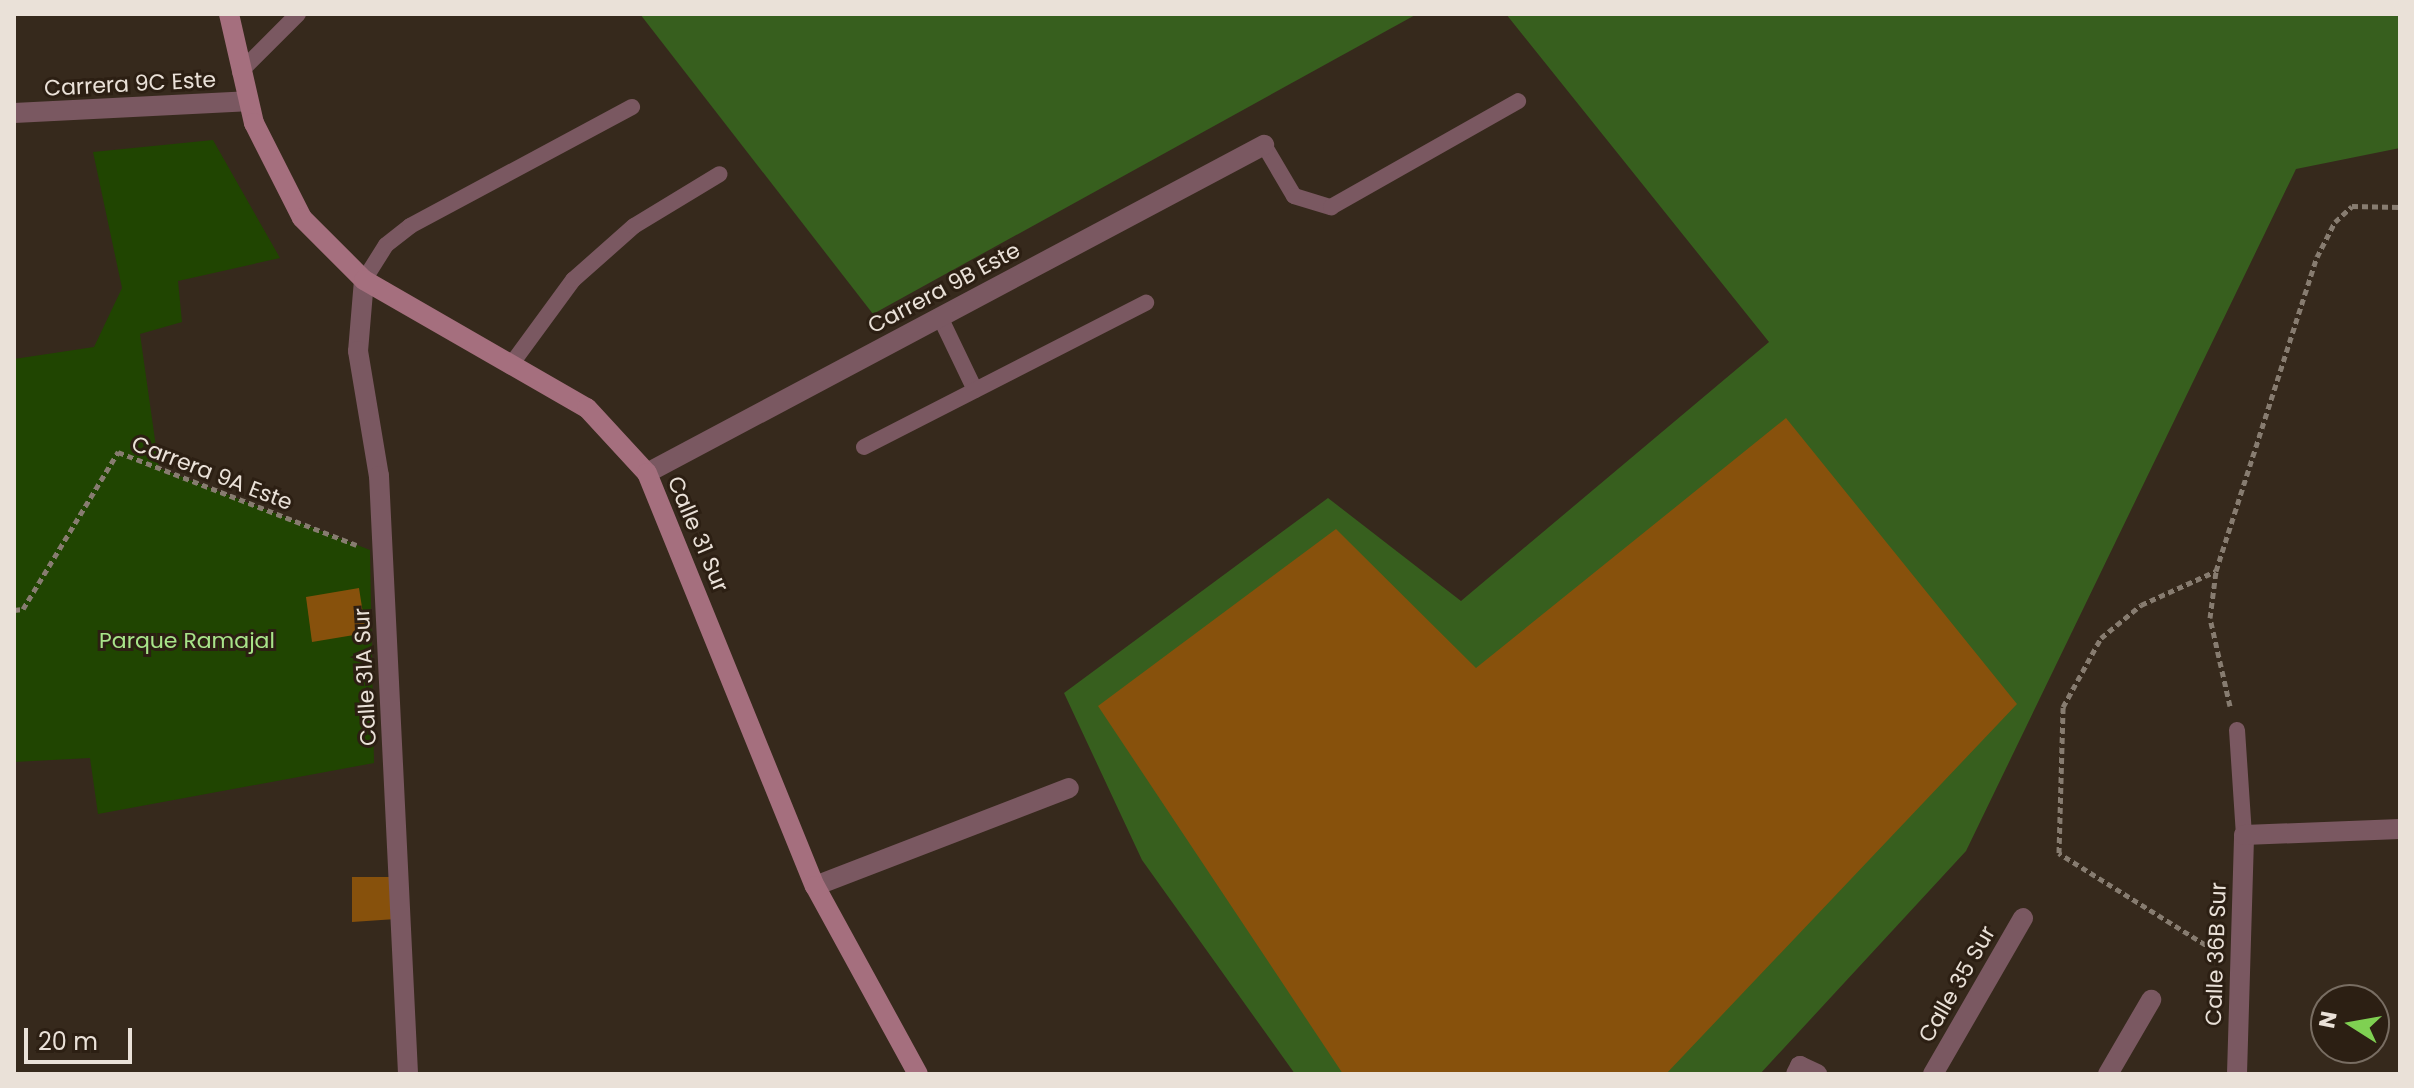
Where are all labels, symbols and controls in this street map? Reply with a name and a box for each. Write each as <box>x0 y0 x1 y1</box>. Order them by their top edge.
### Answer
street label: Carrera 9C Este <box>43 66 217 102</box>
street label: Carrera 9B Este <box>863 237 1025 339</box>
street label: Carrera 9A Este <box>128 430 296 516</box>
street label: Calle 31 Sur <box>662 472 734 596</box>
street label: Calle 31A Sur <box>348 607 382 747</box>
park label: Parque Ramajal <box>99 628 275 654</box>
street label: Calle 36B Sur <box>2200 882 2232 1026</box>
street label: Calle 35 Sur <box>1913 921 2001 1047</box>
north arrow <box>2310 984 2390 1064</box>
text: N <box>2311 1009 2345 1031</box>
scale bar <box>28 1012 136 1062</box>
text: 20 m <box>38 1025 98 1058</box>

